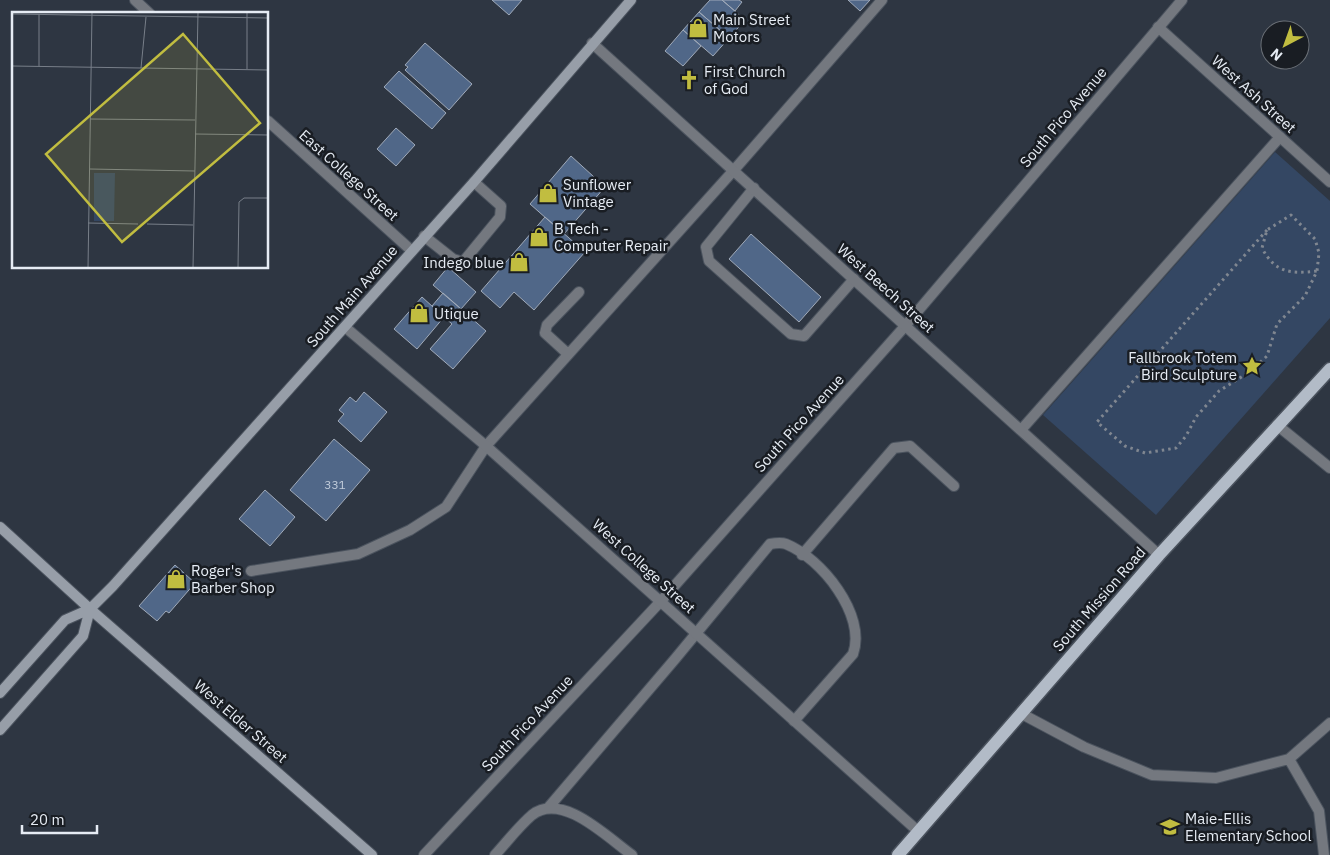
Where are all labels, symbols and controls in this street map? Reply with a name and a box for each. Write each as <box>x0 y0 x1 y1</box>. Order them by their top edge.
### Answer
place label: Main Street Motors <box>713 10 790 46</box>
inset map <box>12 12 269 269</box>
shop icon: Main Street Motors <box>687 17 709 39</box>
north arrow <box>1260 20 1310 70</box>
text: N <box>1267 45 1286 65</box>
street label: West Ash Street <box>1208 51 1300 137</box>
place label: First Church of God <box>704 62 786 98</box>
street label: South Pico Avenue <box>1015 63 1111 171</box>
church icon: First Church of God <box>678 69 700 91</box>
street label: East College Street <box>295 125 403 225</box>
place label: Sunflower Vintage <box>563 175 632 211</box>
shop icon: Sunflower Vintage <box>537 182 559 204</box>
place label: B Tech - Computer Repair <box>554 219 669 255</box>
shop icon: B Tech - Computer Repair <box>528 226 550 248</box>
street label: West Beech Street <box>833 239 939 337</box>
street label: South Main Avenue <box>302 241 402 351</box>
shop icon: Indego blue <box>508 251 530 273</box>
place label: Indego blue <box>423 253 504 272</box>
shop icon: Utique <box>408 302 430 324</box>
place label: Utique <box>434 304 479 323</box>
place label: Fallbrook Totem Bird Sculpture <box>1128 348 1237 384</box>
place icon: Fallbrook Totem Bird Sculpture <box>1241 355 1263 377</box>
street label: South Pico Avenue <box>750 370 848 476</box>
house number: 331 <box>324 477 346 492</box>
street label: West College Street <box>589 515 699 617</box>
street label: South Mission Road <box>1048 543 1150 655</box>
place label: Roger's Barber Shop <box>191 561 275 597</box>
shop icon: Roger's Barber Shop <box>165 568 187 590</box>
street label: South Pico Avenue <box>477 671 577 775</box>
street label: West Elder Street <box>190 675 292 767</box>
scale bar <box>22 802 98 834</box>
place label: Maie-Ellis Elementary School <box>1185 809 1312 845</box>
text: 20 m <box>30 810 65 829</box>
school or university icon: Maie-Ellis Elementary School <box>1159 816 1181 838</box>

